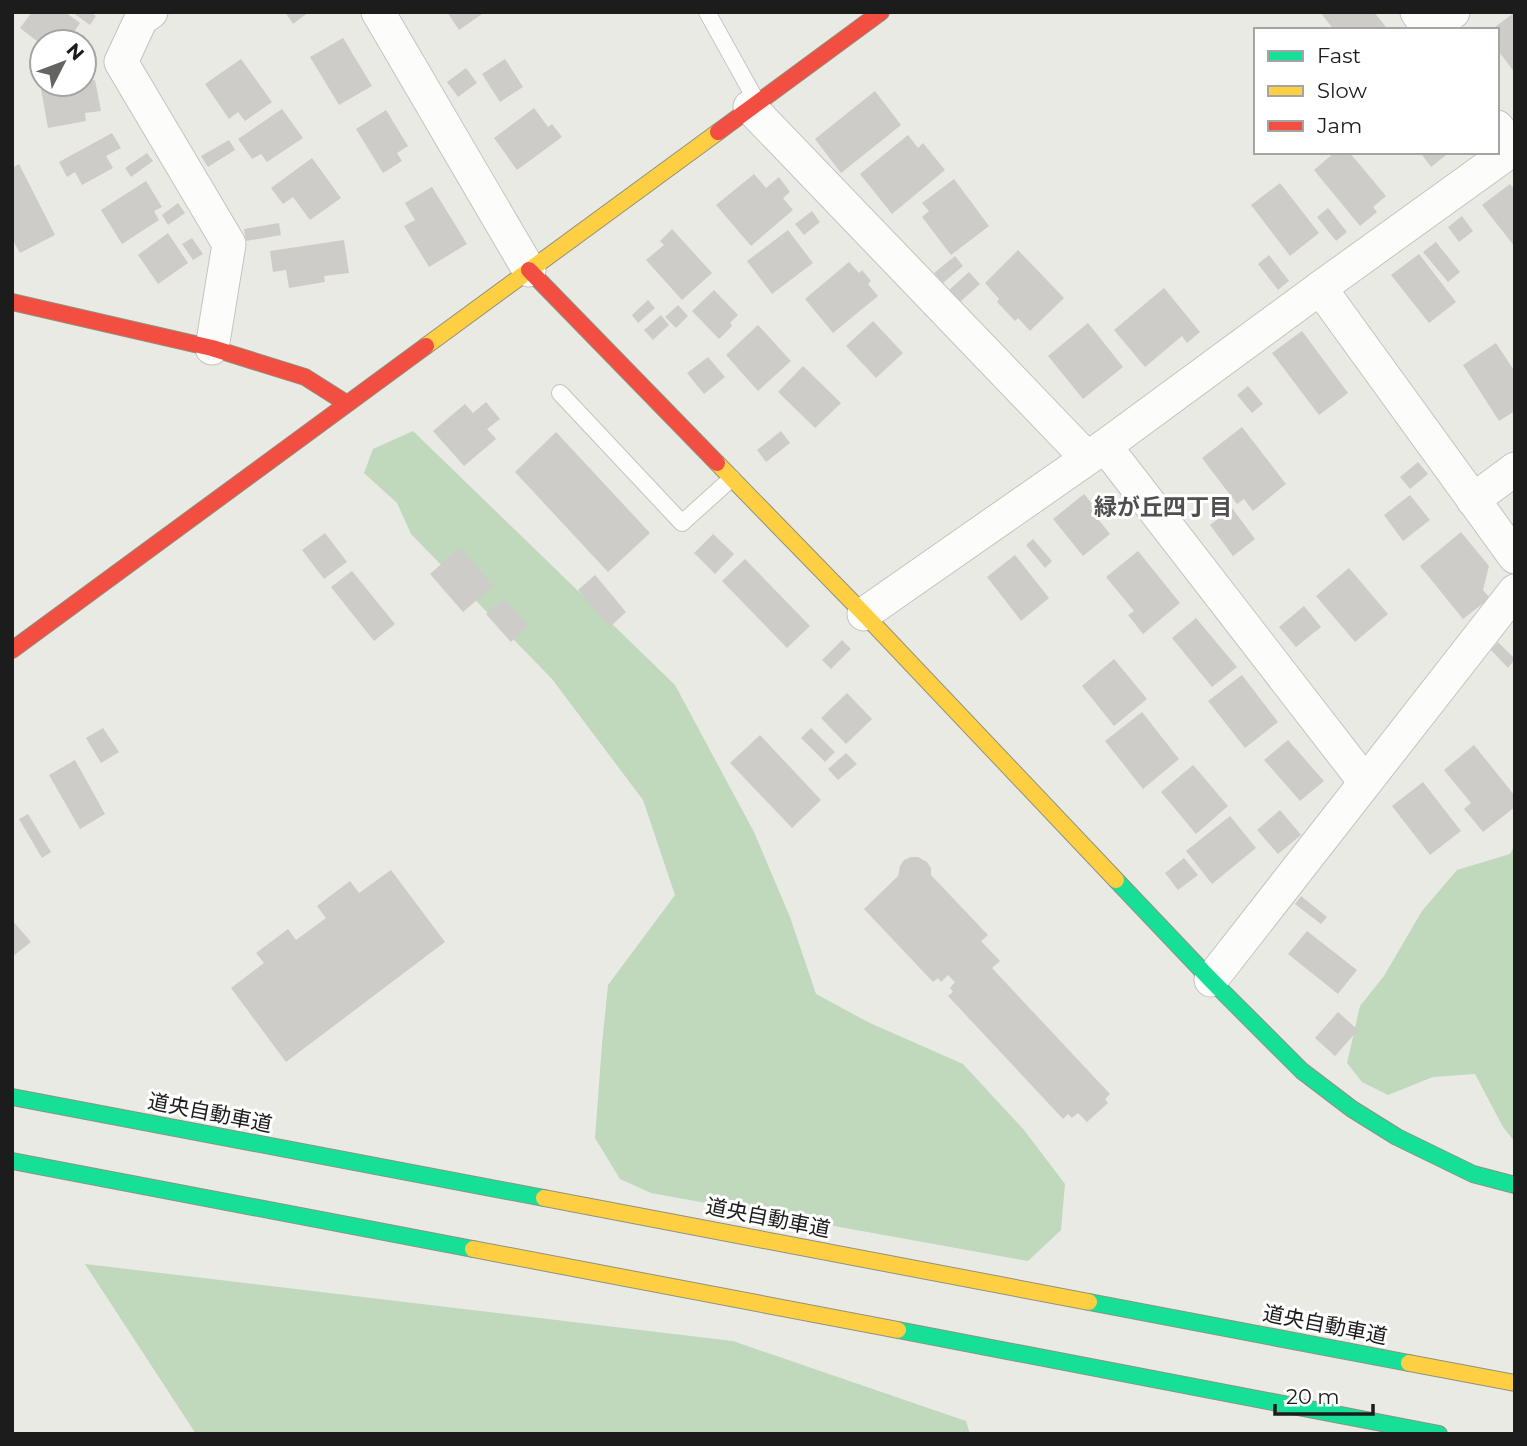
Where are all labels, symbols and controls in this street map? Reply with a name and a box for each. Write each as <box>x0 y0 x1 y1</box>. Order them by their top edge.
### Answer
north arrow <box>28 28 98 98</box>
legend <box>1254 28 1499 154</box>
text: N <box>62 39 89 65</box>
text: Fast <box>1317 43 1361 68</box>
text: Slow <box>1317 78 1367 103</box>
text: Jam <box>1316 113 1362 138</box>
district label: 緑が丘四丁目 <box>1094 493 1232 521</box>
street label: 道央自動車道 <box>146 1088 274 1137</box>
street label: 道央自動車道 <box>704 1193 832 1242</box>
street label: 道央自動車道 <box>1261 1300 1389 1349</box>
scale bar <box>1275 1372 1373 1416</box>
text: 20 m <box>1286 1384 1340 1409</box>

